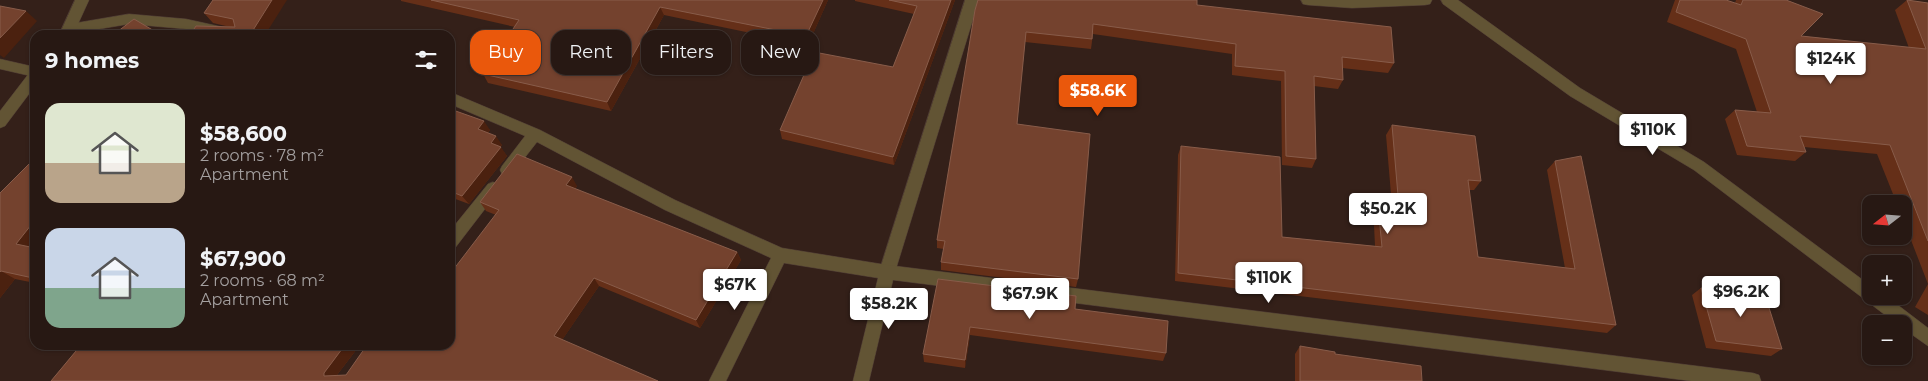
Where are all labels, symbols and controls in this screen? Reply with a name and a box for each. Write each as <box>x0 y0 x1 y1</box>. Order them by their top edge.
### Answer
chip: Buy <box>470 30 541 75</box>
chip: Rent <box>551 30 631 75</box>
chip: Filters <box>641 30 731 75</box>
chip: New <box>741 30 819 75</box>
pin: $124K <box>1796 42 1866 85</box>
icon: filters <box>412 46 440 74</box>
text: 9 homes <box>45 48 139 73</box>
text: $124K <box>1807 49 1855 68</box>
pin: $58.6K <box>1057 74 1139 117</box>
text: $58.6K <box>1070 81 1126 100</box>
pin: $110K <box>1618 114 1688 156</box>
text: $110K <box>1630 120 1676 139</box>
text: $58,600 <box>200 121 287 146</box>
icon: home <box>85 123 145 183</box>
text: 2 rooms · 78 m² <box>200 146 324 165</box>
text: Apartment <box>200 165 289 184</box>
pin: $50.2K <box>1347 192 1429 235</box>
north arrow <box>1862 195 1912 245</box>
map controls <box>1862 195 1912 365</box>
text: $50.2K <box>1360 199 1416 218</box>
text: $67,900 <box>200 246 286 271</box>
icon: home <box>85 248 145 308</box>
button: + <box>1862 255 1912 305</box>
pin: $110K <box>1234 262 1304 304</box>
pin: $67K <box>705 268 765 311</box>
text: $110K <box>1246 268 1292 287</box>
text: 2 rooms · 68 m² <box>200 271 325 290</box>
text: $67K <box>714 275 756 294</box>
pin: $96.2K <box>1700 276 1782 318</box>
pin: $67.9K <box>989 278 1071 320</box>
text: $96.2K <box>1713 282 1769 301</box>
text: $67.9K <box>1002 284 1058 303</box>
pin: $58.2K <box>848 288 930 330</box>
text: Apartment <box>200 290 289 309</box>
text: $58.2K <box>861 294 917 313</box>
button: − <box>1862 315 1912 365</box>

